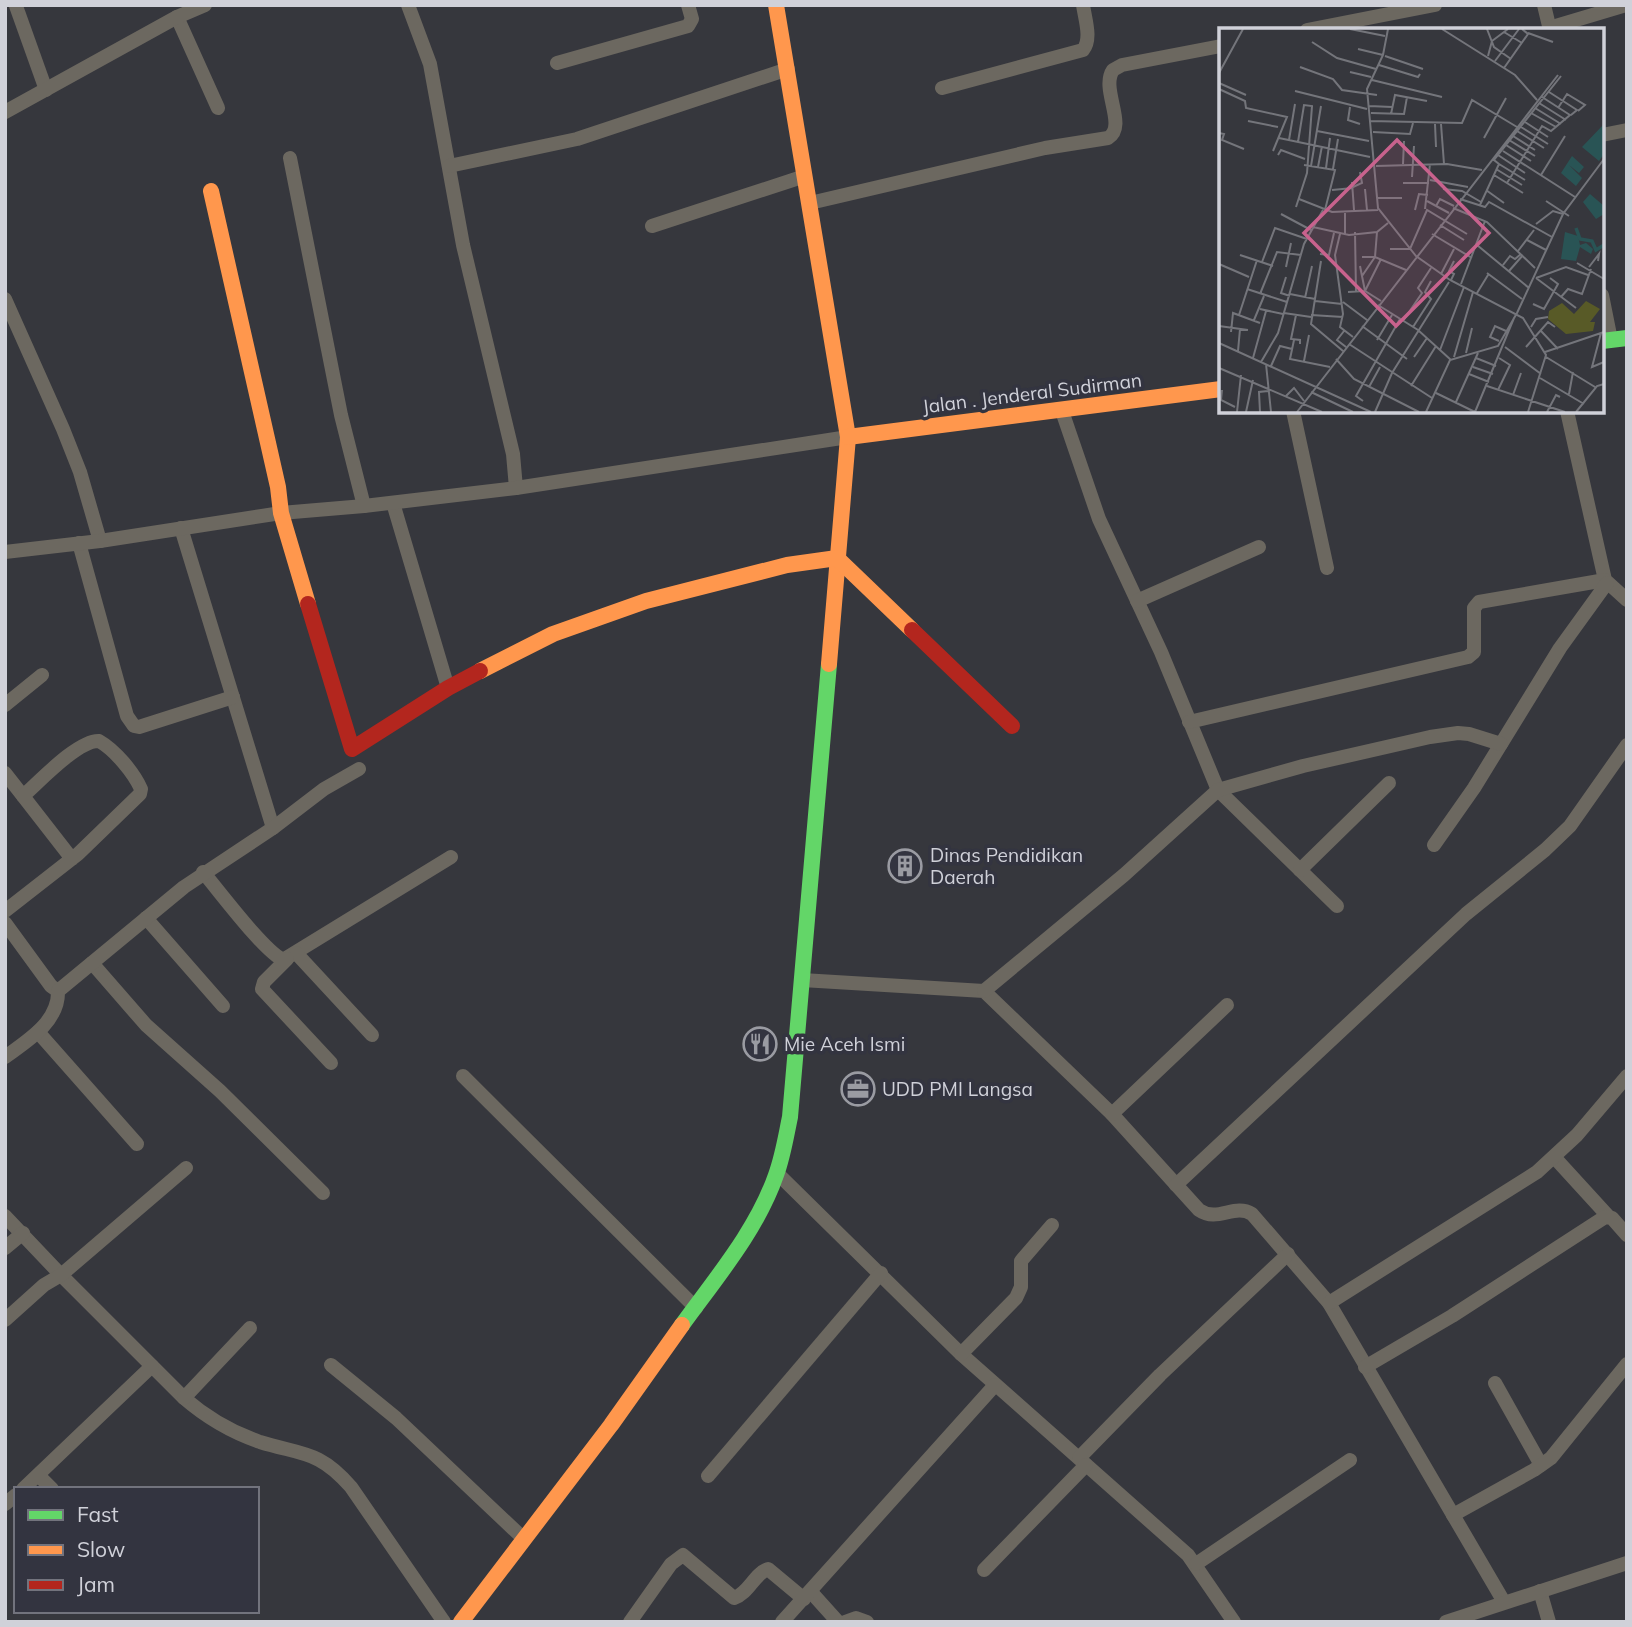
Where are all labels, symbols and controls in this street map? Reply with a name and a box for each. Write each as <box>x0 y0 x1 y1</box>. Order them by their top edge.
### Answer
inset map <box>1219 28 1604 413</box>
street label: Jalan . Jenderal Sudirman <box>921 368 1143 418</box>
place label: Dinas Pendidikan Daerah <box>930 843 1083 889</box>
building icon: Dinas Pendidikan Daerah <box>886 847 924 885</box>
restaurant icon: Mie Aceh Ismi <box>741 1025 779 1063</box>
place label: Mie Aceh Ismi <box>784 1032 905 1056</box>
office icon: UDD PMI Langsa <box>839 1070 877 1108</box>
place label: UDD PMI Langsa <box>882 1077 1033 1101</box>
legend <box>14 1487 259 1613</box>
text: Fast <box>77 1501 119 1527</box>
text: Slow <box>77 1536 125 1562</box>
text: Jam <box>77 1571 115 1597</box>

